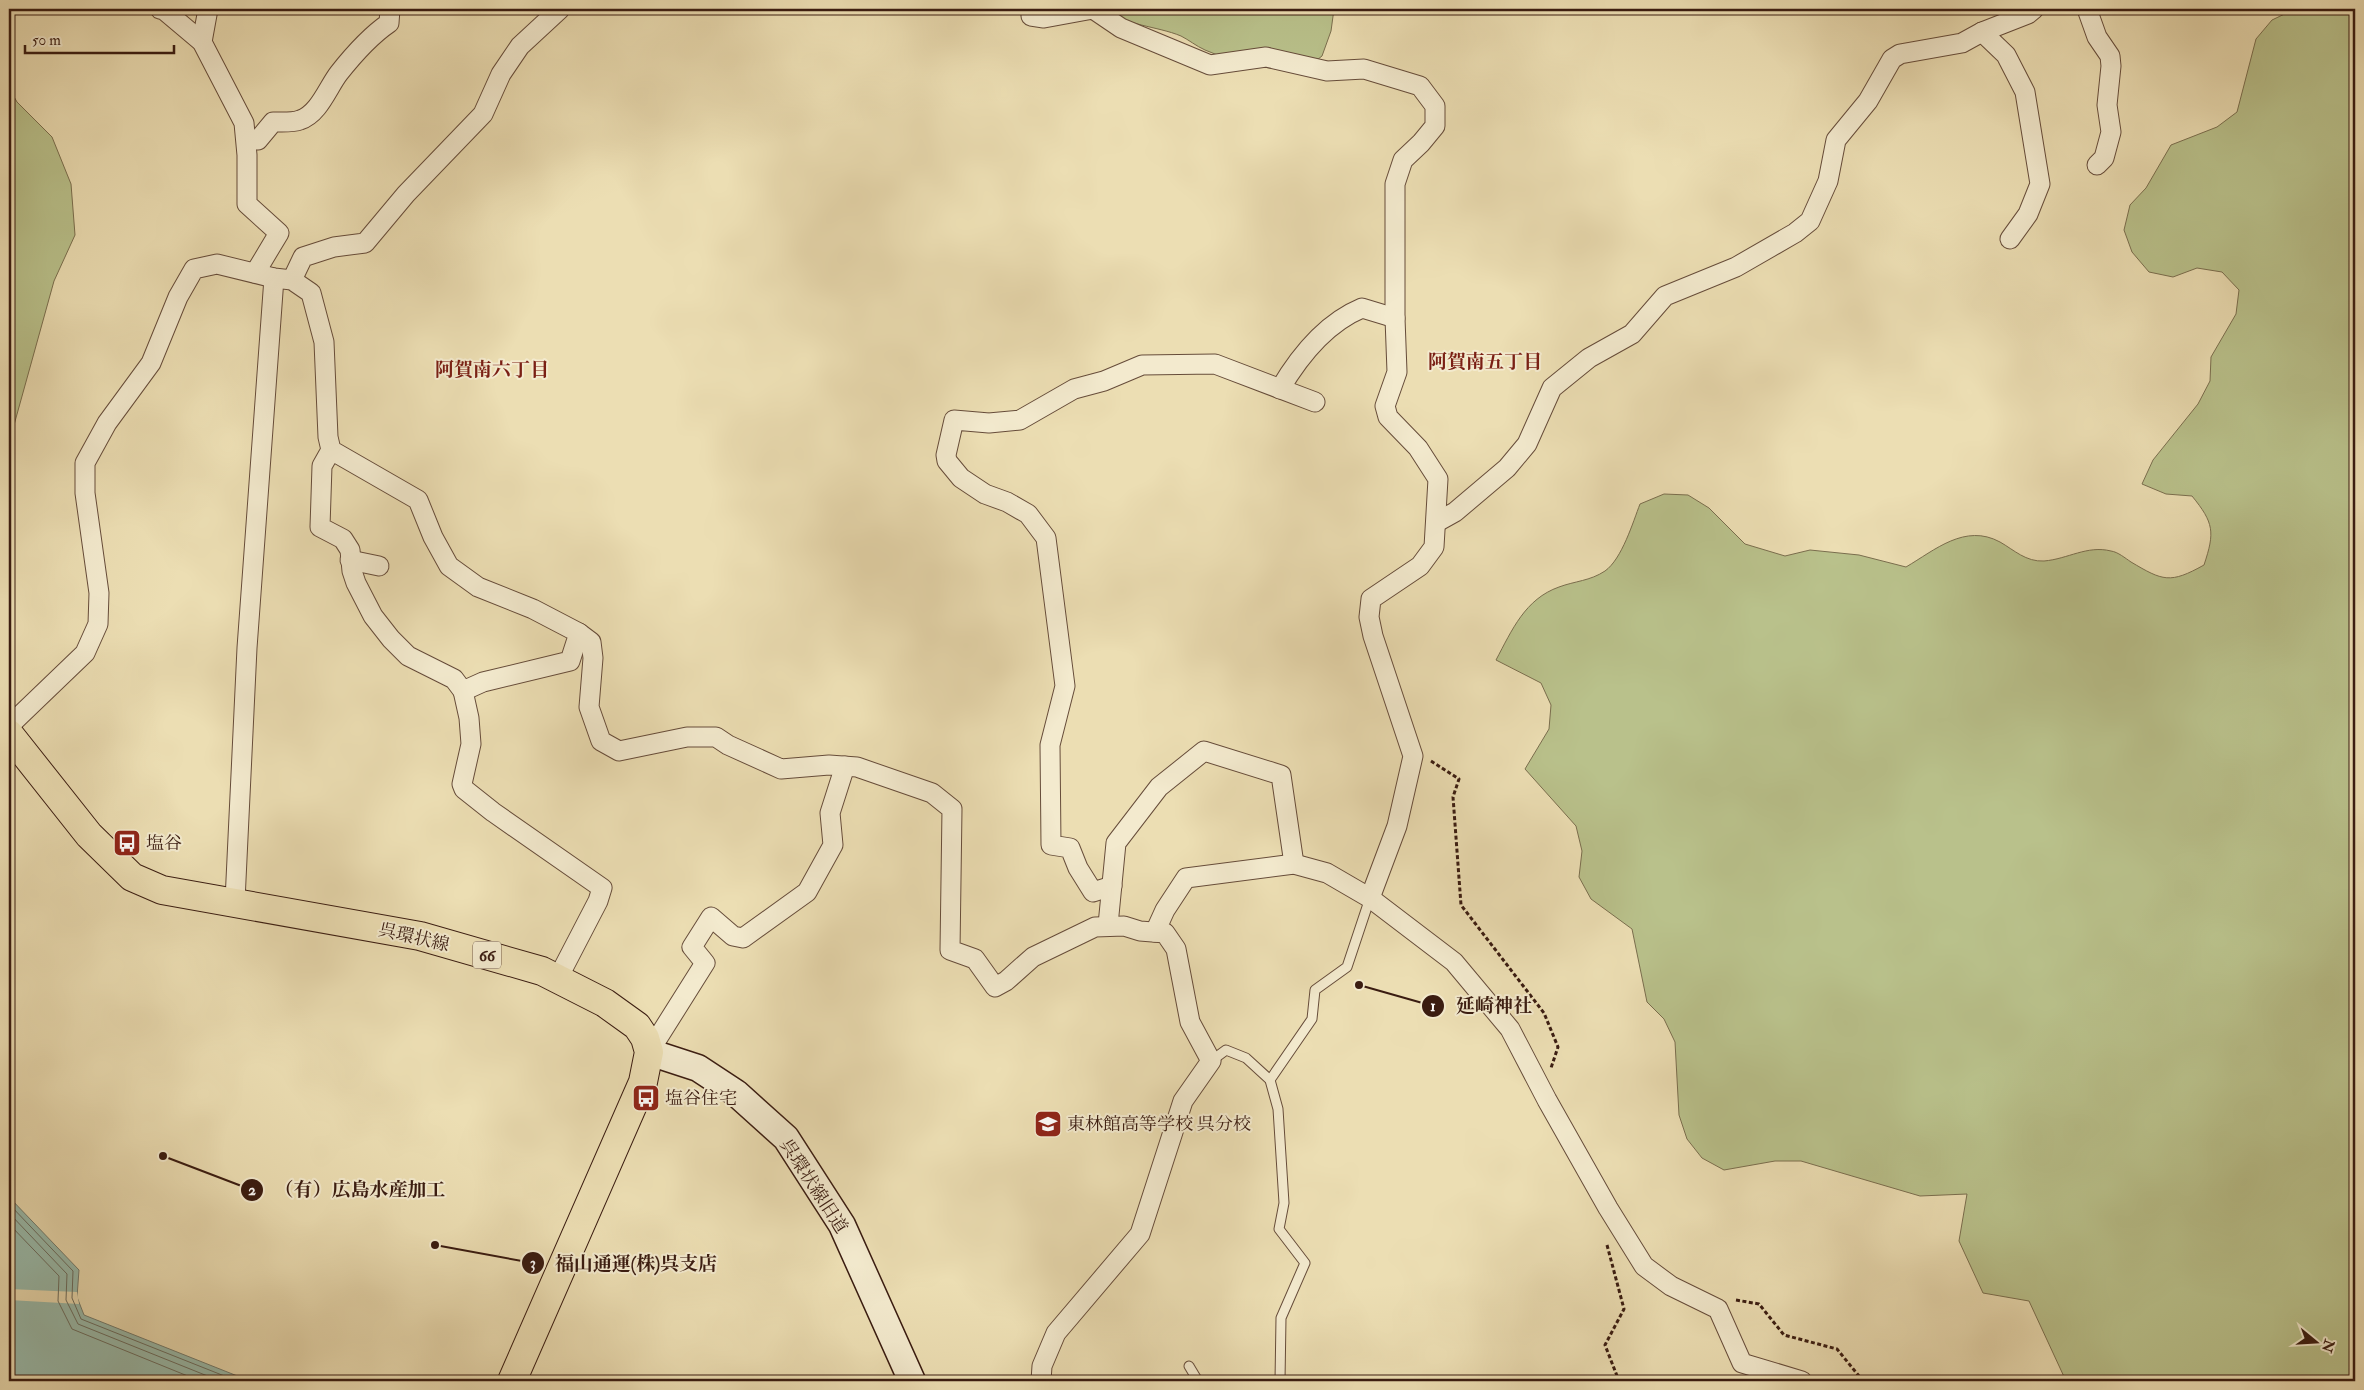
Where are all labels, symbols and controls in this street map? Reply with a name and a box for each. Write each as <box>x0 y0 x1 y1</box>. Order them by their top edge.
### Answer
scale bar <box>25 22 174 54</box>
text: 50 m <box>32 31 61 50</box>
district label: 阿賀南五丁目 <box>1428 350 1542 374</box>
district label: 阿賀南六丁目 <box>435 358 549 382</box>
bus stop icon: 塩谷 <box>112 828 142 858</box>
place label: 塩谷 <box>146 832 182 855</box>
street label: 呉環状線 <box>376 918 452 957</box>
road number: 66 <box>473 942 501 968</box>
callout: 延崎神社 <box>1421 989 1542 1023</box>
text: 延崎神社 <box>1456 994 1532 1018</box>
text: 1 <box>1430 997 1436 1016</box>
bus stop icon: 塩谷住宅 <box>631 1083 661 1113</box>
place label: 塩谷住宅 <box>665 1087 737 1110</box>
school or university icon: 東林館高等学校 呉分校 <box>1033 1109 1063 1139</box>
place label: 東林館高等学校 呉分校 <box>1067 1113 1251 1136</box>
street label: 呉環状線旧道 <box>775 1135 853 1238</box>
callout: （有）広島水産加工 <box>239 1173 455 1207</box>
text: （有）広島水産加工 <box>274 1178 446 1202</box>
text: 2 <box>248 1181 256 1200</box>
callout: 福山通運(株)呉支店 <box>520 1246 728 1280</box>
text: 福山通運(株)呉支店 <box>555 1252 717 1276</box>
text: 3 <box>530 1254 536 1273</box>
north arrow <box>2292 1318 2342 1368</box>
text: N <box>2318 1336 2338 1355</box>

